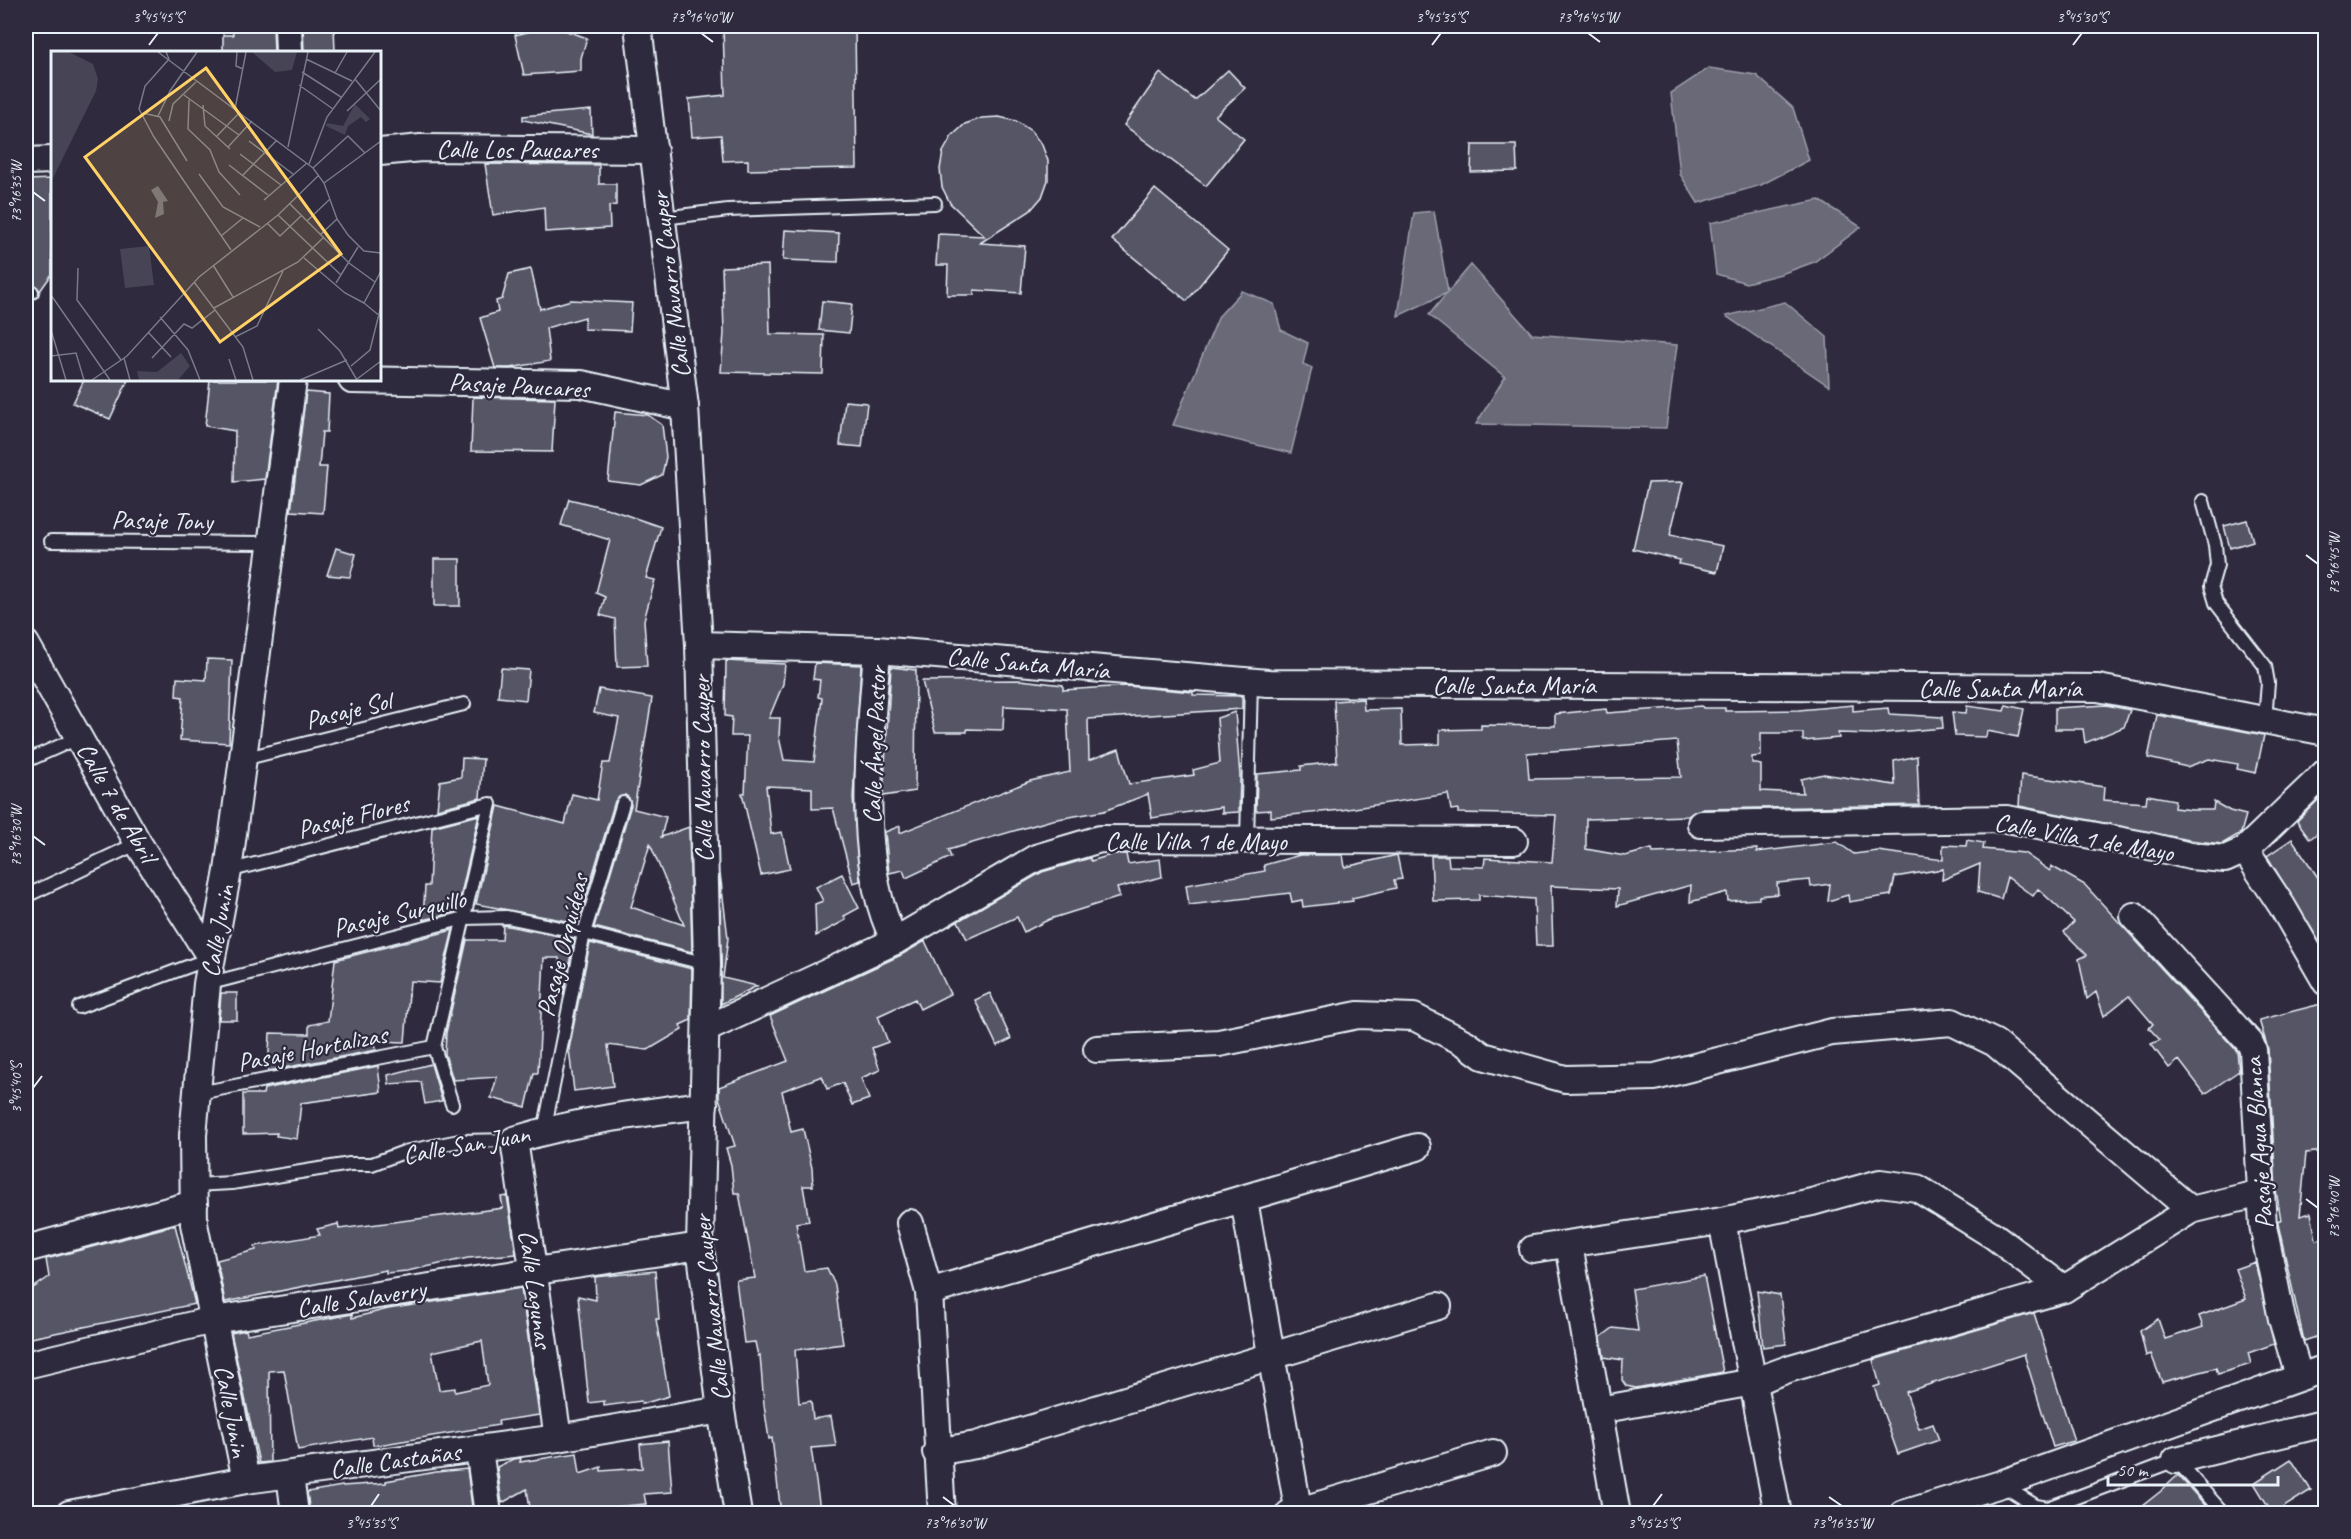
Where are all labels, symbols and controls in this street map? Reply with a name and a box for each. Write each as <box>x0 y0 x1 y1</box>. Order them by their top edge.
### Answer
text: 3°45'45"S <box>133 8 186 27</box>
text: 73°16'40"W <box>671 8 735 27</box>
text: 3°45'35"S <box>1416 8 1469 27</box>
text: 73°16'45"W <box>1558 8 1622 27</box>
text: 3°45'30"S <box>2057 8 2110 27</box>
inset map <box>51 51 381 381</box>
street label: Calle Los Paucares <box>436 133 600 166</box>
text: 73°16'35"W <box>7 158 26 222</box>
street label: Calle Navarro Cauper <box>642 188 698 380</box>
street label: Pasaje Paucares <box>448 365 592 406</box>
street label: Pasaje Tony <box>111 503 215 538</box>
text: 73°16'45"W <box>2325 530 2344 594</box>
street label: Calle Santa María <box>945 640 1112 687</box>
street label: Calle Ángel Pastor <box>855 663 894 824</box>
street label: Calle Santa María <box>1432 669 1597 702</box>
street label: Calle Santa María <box>1918 672 2083 705</box>
street label: Calle Navarro Cauper <box>684 673 721 863</box>
street label: Pasaje Sol <box>302 683 399 737</box>
street label: Calle 7 de Abril <box>69 736 166 872</box>
street label: Pasaje Flores <box>294 786 414 846</box>
text: 73°16'30"W <box>7 802 26 866</box>
street label: Calle Villa 1 de Mayo <box>1992 805 2178 870</box>
street label: Calle Villa 1 de Mayo <box>1105 825 1288 858</box>
street label: Pasaje Orquídeas <box>529 868 597 1020</box>
street label: Calle Junin <box>193 881 242 980</box>
street label: Pasaje Surquillo <box>330 882 470 945</box>
street label: Pasaje Hortalizas <box>235 1017 392 1079</box>
street label: Pasaje Agua Blanca <box>2236 1054 2281 1230</box>
text: 3°45'40"S <box>7 1060 26 1113</box>
street label: Calle San Juan <box>400 1117 533 1172</box>
text: 73°16'40"W <box>2325 1174 2344 1238</box>
street label: Calle Navarro Cauper <box>685 1211 738 1403</box>
street label: Calle Lagunas <box>511 1228 560 1352</box>
street label: Calle Salaverry <box>294 1272 430 1325</box>
street label: Calle Junin <box>206 1362 257 1461</box>
street label: Calle Castañas <box>328 1435 464 1486</box>
scale bar <box>2108 1449 2278 1487</box>
text: 50 m <box>2117 1459 2150 1481</box>
text: 3°45'35"S <box>346 1514 399 1533</box>
text: 73°16'30"W <box>925 1514 989 1533</box>
text: 3°45'25"S <box>1628 1514 1681 1533</box>
text: 73°16'35"W <box>1812 1514 1876 1533</box>

